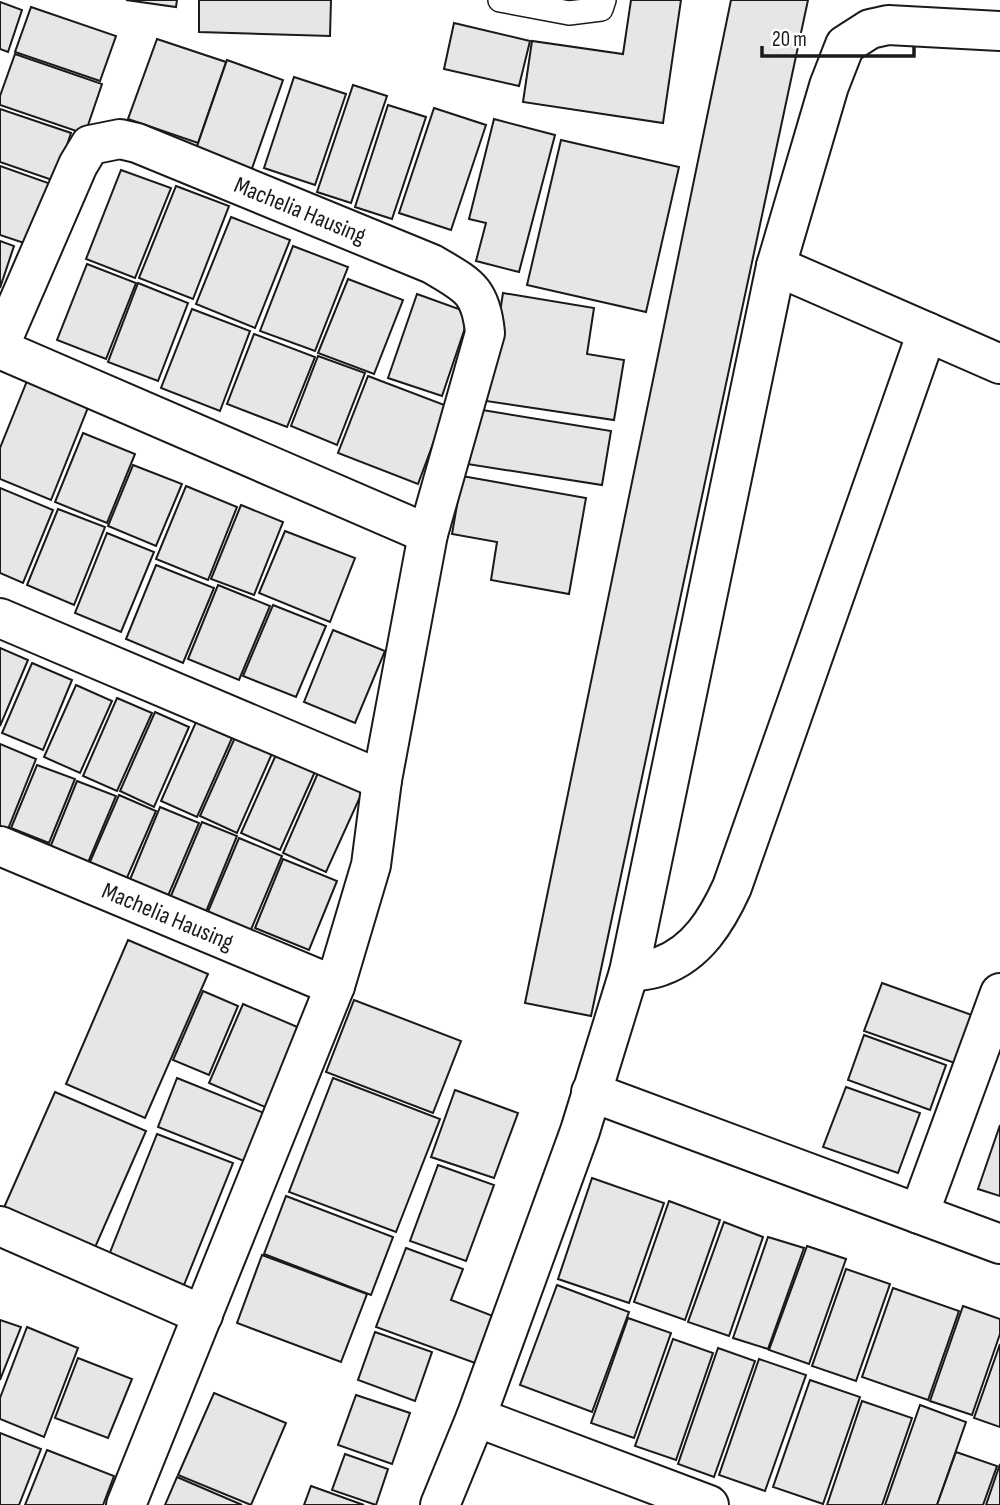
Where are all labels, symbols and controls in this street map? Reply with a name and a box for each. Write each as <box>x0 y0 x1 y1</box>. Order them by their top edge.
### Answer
scale bar <box>762 14 914 58</box>
text: 20 m <box>772 27 807 52</box>
street label: Machelia Hausing <box>230 170 371 250</box>
street label: Machelia Hausing <box>98 876 238 957</box>

